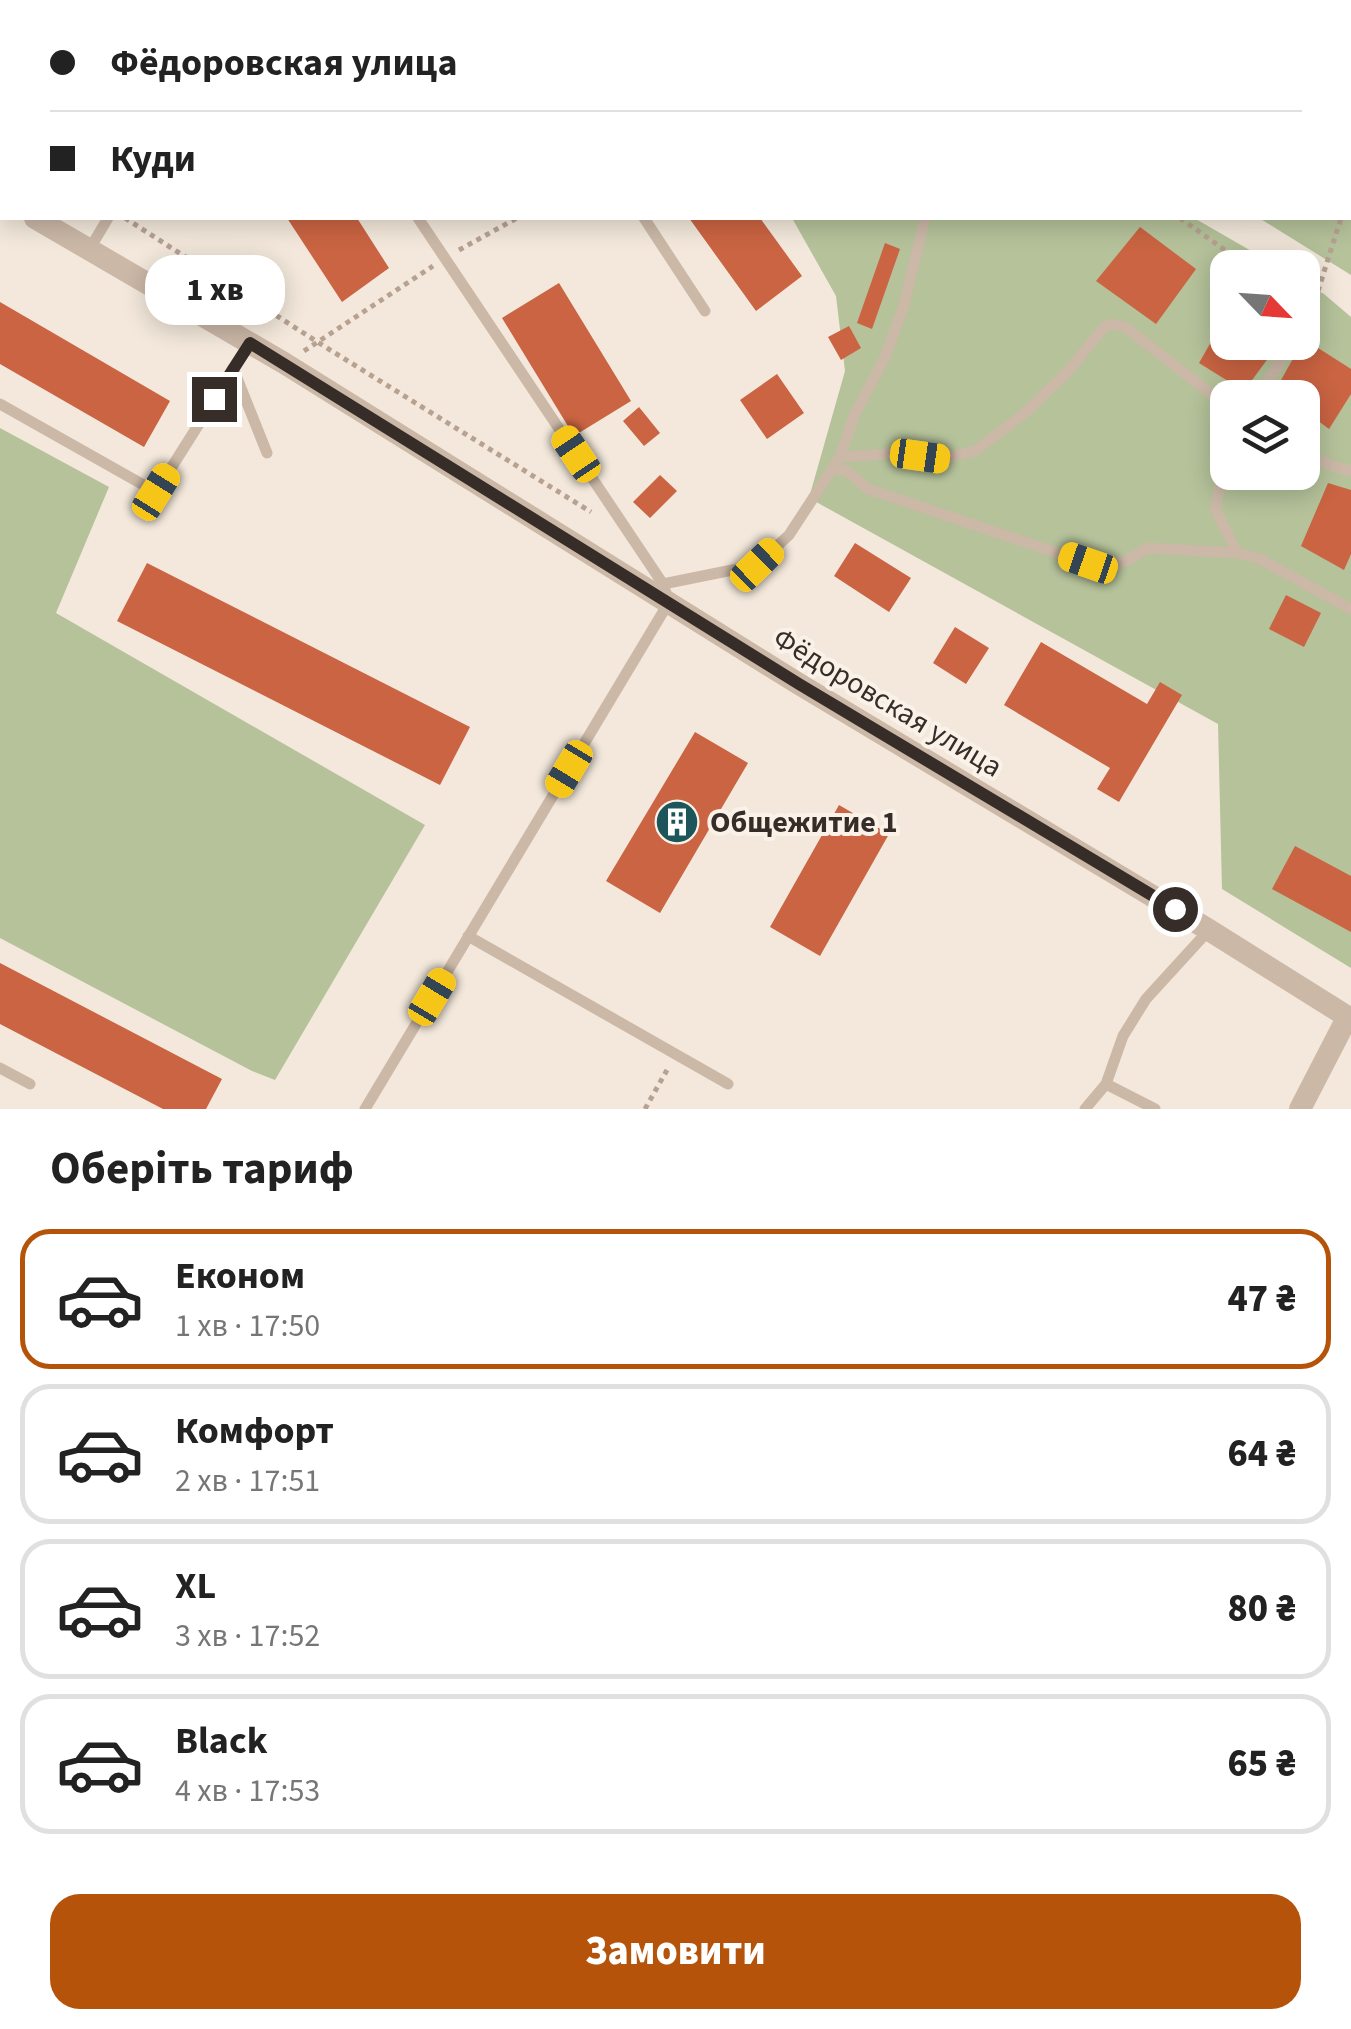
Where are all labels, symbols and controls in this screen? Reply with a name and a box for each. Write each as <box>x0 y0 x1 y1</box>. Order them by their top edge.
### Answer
text: Фёдоровская улица <box>110 36 458 90</box>
text: Куди <box>110 132 196 186</box>
north arrow <box>1210 250 1320 360</box>
map controls <box>1210 250 1320 490</box>
callout: 1 хв <box>144 254 284 324</box>
text: 1 хв <box>186 267 244 313</box>
route end <box>192 377 237 422</box>
button: layers <box>1210 380 1320 490</box>
car <box>547 421 605 487</box>
car <box>888 437 952 475</box>
car <box>127 459 185 525</box>
car <box>725 533 789 597</box>
car <box>1055 539 1121 587</box>
street label: Фёдоровская улица <box>765 617 1011 788</box>
car <box>541 736 597 802</box>
building icon: Общежитие 1 <box>654 799 700 845</box>
place label: Общежитие 1 <box>710 801 898 844</box>
route start <box>1153 887 1198 932</box>
car <box>404 964 460 1030</box>
text: Оберіть тариф <box>50 1137 354 1201</box>
text: Економ <box>175 1249 305 1303</box>
icon: car <box>55 1254 145 1344</box>
text: 47 ₴ <box>1228 1272 1296 1326</box>
text: 1 хв · 17:50 <box>175 1303 320 1349</box>
text: Комфорт <box>175 1404 334 1458</box>
icon: car <box>55 1409 145 1499</box>
text: 64 ₴ <box>1228 1427 1296 1481</box>
text: 2 хв · 17:51 <box>175 1458 320 1504</box>
text: XL <box>175 1559 216 1613</box>
icon: car <box>55 1564 145 1654</box>
text: 80 ₴ <box>1228 1582 1296 1636</box>
text: 3 хв · 17:52 <box>175 1613 320 1659</box>
text: Black <box>175 1714 268 1768</box>
icon: car <box>55 1719 145 1809</box>
text: 65 ₴ <box>1228 1737 1296 1791</box>
text: 4 хв · 17:53 <box>175 1768 320 1814</box>
button: Замовити <box>50 1894 1301 2009</box>

